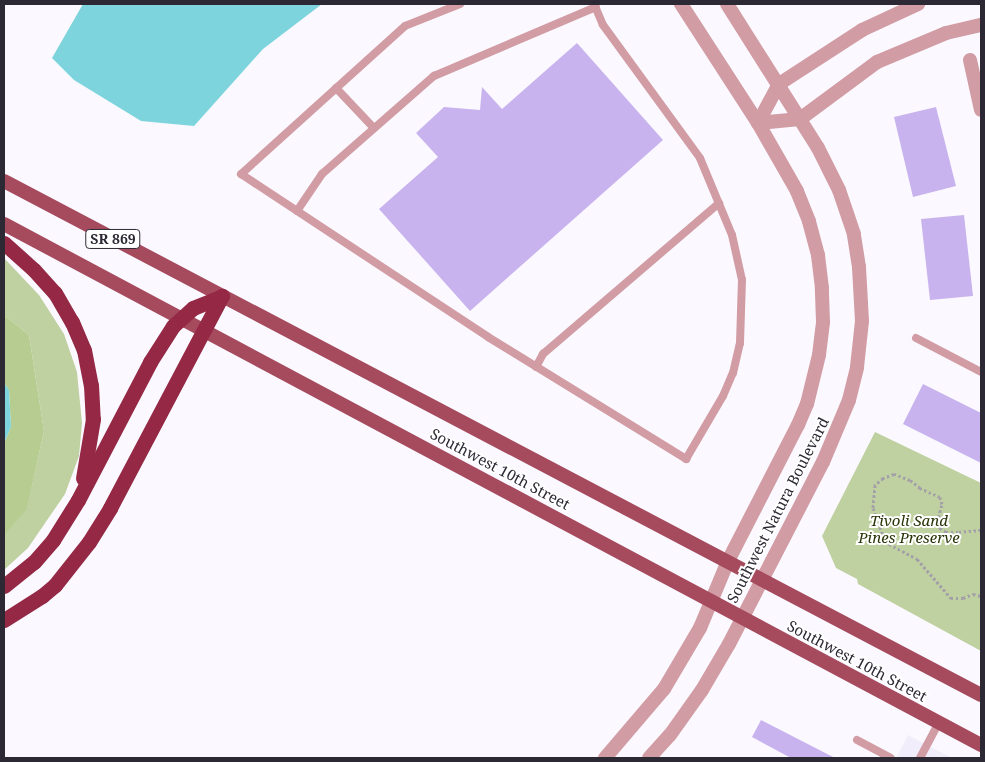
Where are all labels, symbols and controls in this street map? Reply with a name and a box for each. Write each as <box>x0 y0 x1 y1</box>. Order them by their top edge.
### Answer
road number: SR 869 <box>84 228 142 250</box>
street label: Southwest Natura Boulevard <box>723 414 833 606</box>
street label: Southwest 10th Street <box>427 425 573 513</box>
park label: Tivoli Sand Pines Preserve <box>858 511 960 546</box>
street label: Southwest 10th Street <box>784 617 930 705</box>

